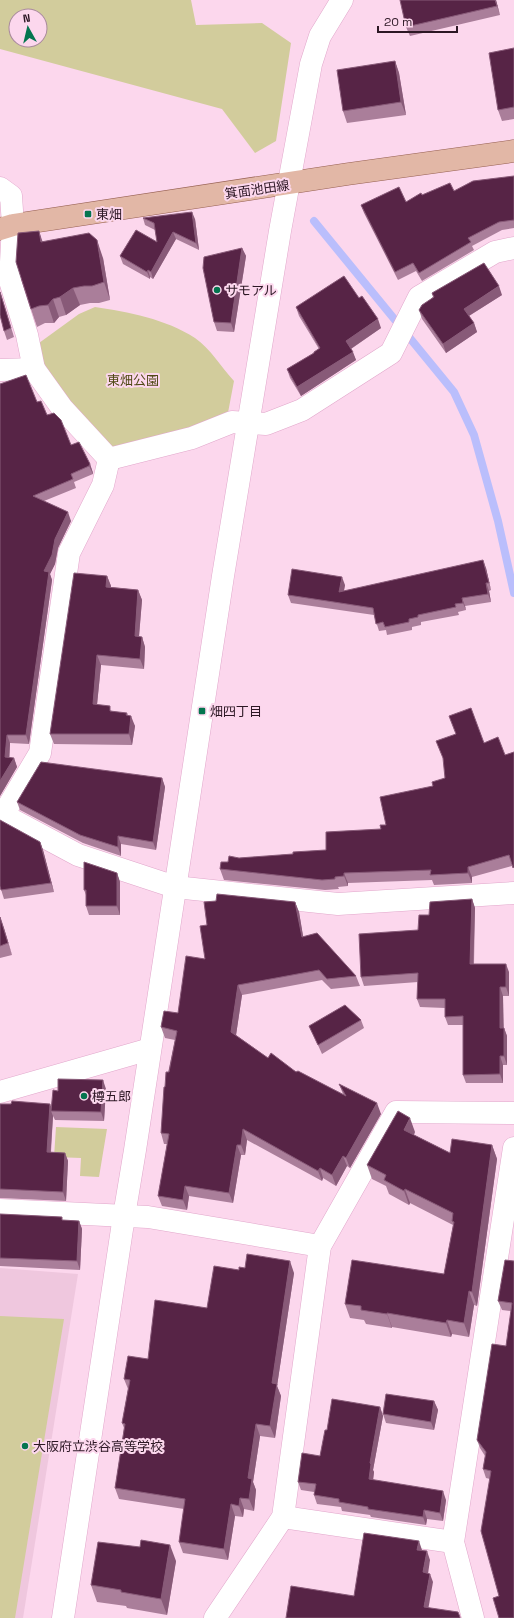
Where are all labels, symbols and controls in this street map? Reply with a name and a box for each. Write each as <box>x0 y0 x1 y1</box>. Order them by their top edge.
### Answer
north arrow <box>8 8 48 48</box>
scale bar <box>378 8 457 34</box>
text: N <box>22 11 31 26</box>
text: 20 m <box>384 14 412 30</box>
street label: 箕面池田線 <box>224 177 290 202</box>
place label: 東畑 <box>96 206 122 223</box>
marker: 東畑 <box>83 209 93 219</box>
place label: サモアル <box>225 282 277 299</box>
marker: サモアル <box>212 285 222 295</box>
park label: 東畑公園 <box>107 372 159 389</box>
place label: 畑四丁目 <box>210 703 262 720</box>
marker: 畑四丁目 <box>197 706 207 716</box>
place label: 樽五郎 <box>92 1088 131 1105</box>
marker: 樽五郎 <box>79 1091 89 1101</box>
place label: 大阪府立渋谷高等学校 <box>33 1438 163 1455</box>
marker: 大阪府立渋谷高等学校 <box>20 1441 30 1451</box>

